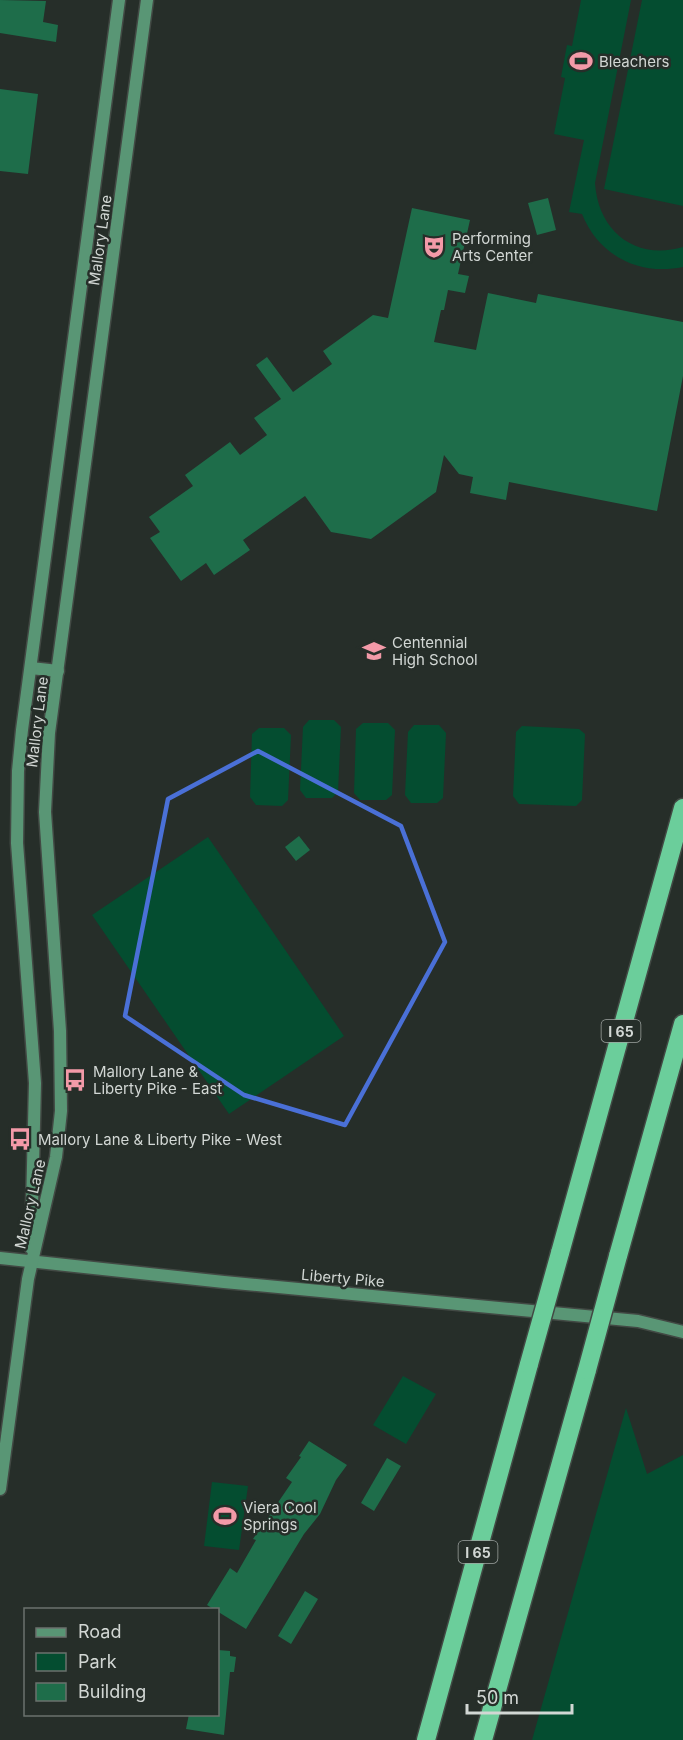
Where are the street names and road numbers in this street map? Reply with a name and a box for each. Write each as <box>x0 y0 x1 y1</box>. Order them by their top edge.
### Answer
street label: Mallory Lane <box>84 193 116 287</box>
street label: Mallory Lane <box>22 676 52 768</box>
road number: I 65 <box>602 1020 640 1042</box>
street label: Mallory Lane <box>10 1157 50 1251</box>
street label: Liberty Pike <box>301 1265 385 1291</box>
road number: I 65 <box>458 1541 498 1563</box>

